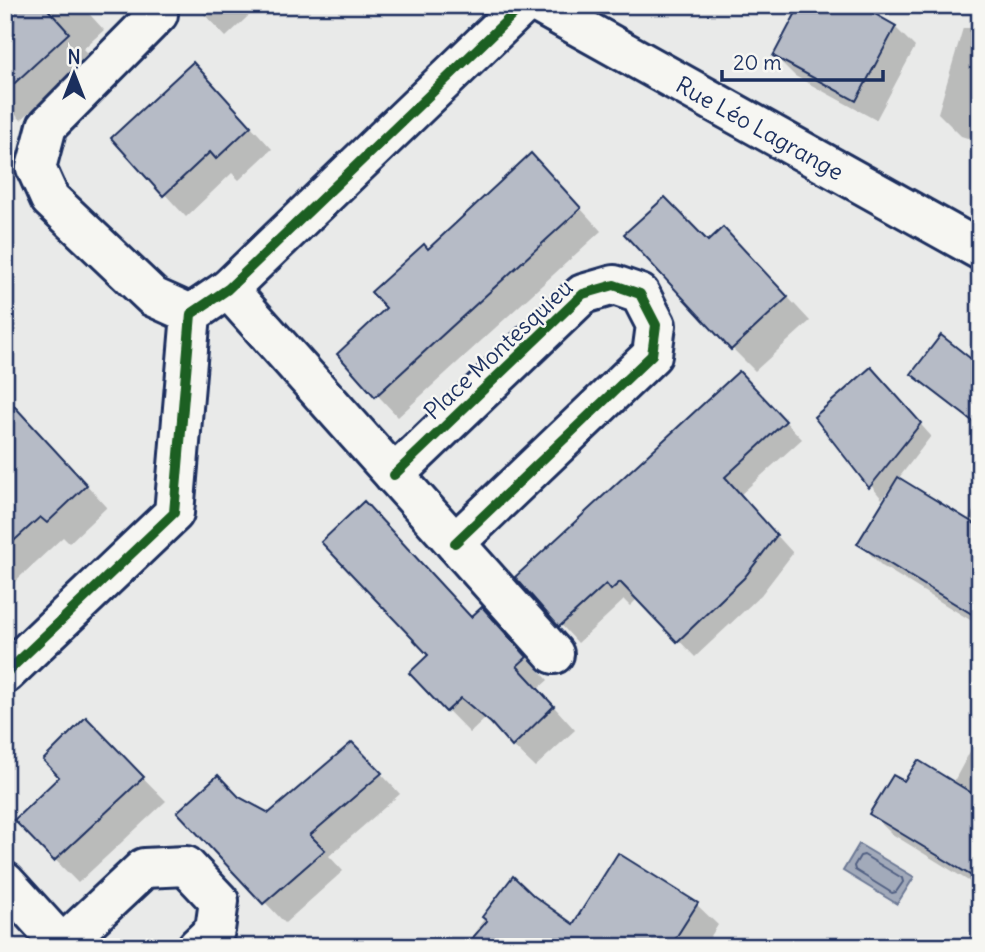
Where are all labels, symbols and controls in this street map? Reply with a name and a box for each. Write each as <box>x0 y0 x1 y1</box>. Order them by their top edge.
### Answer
north arrow <box>38 38 108 108</box>
scale bar <box>722 38 884 82</box>
text: N <box>67 45 81 69</box>
text: 20 m <box>733 49 782 76</box>
street label: Rue Léo Lagrange <box>671 69 849 186</box>
street label: Place Montesquieu <box>417 273 579 425</box>

